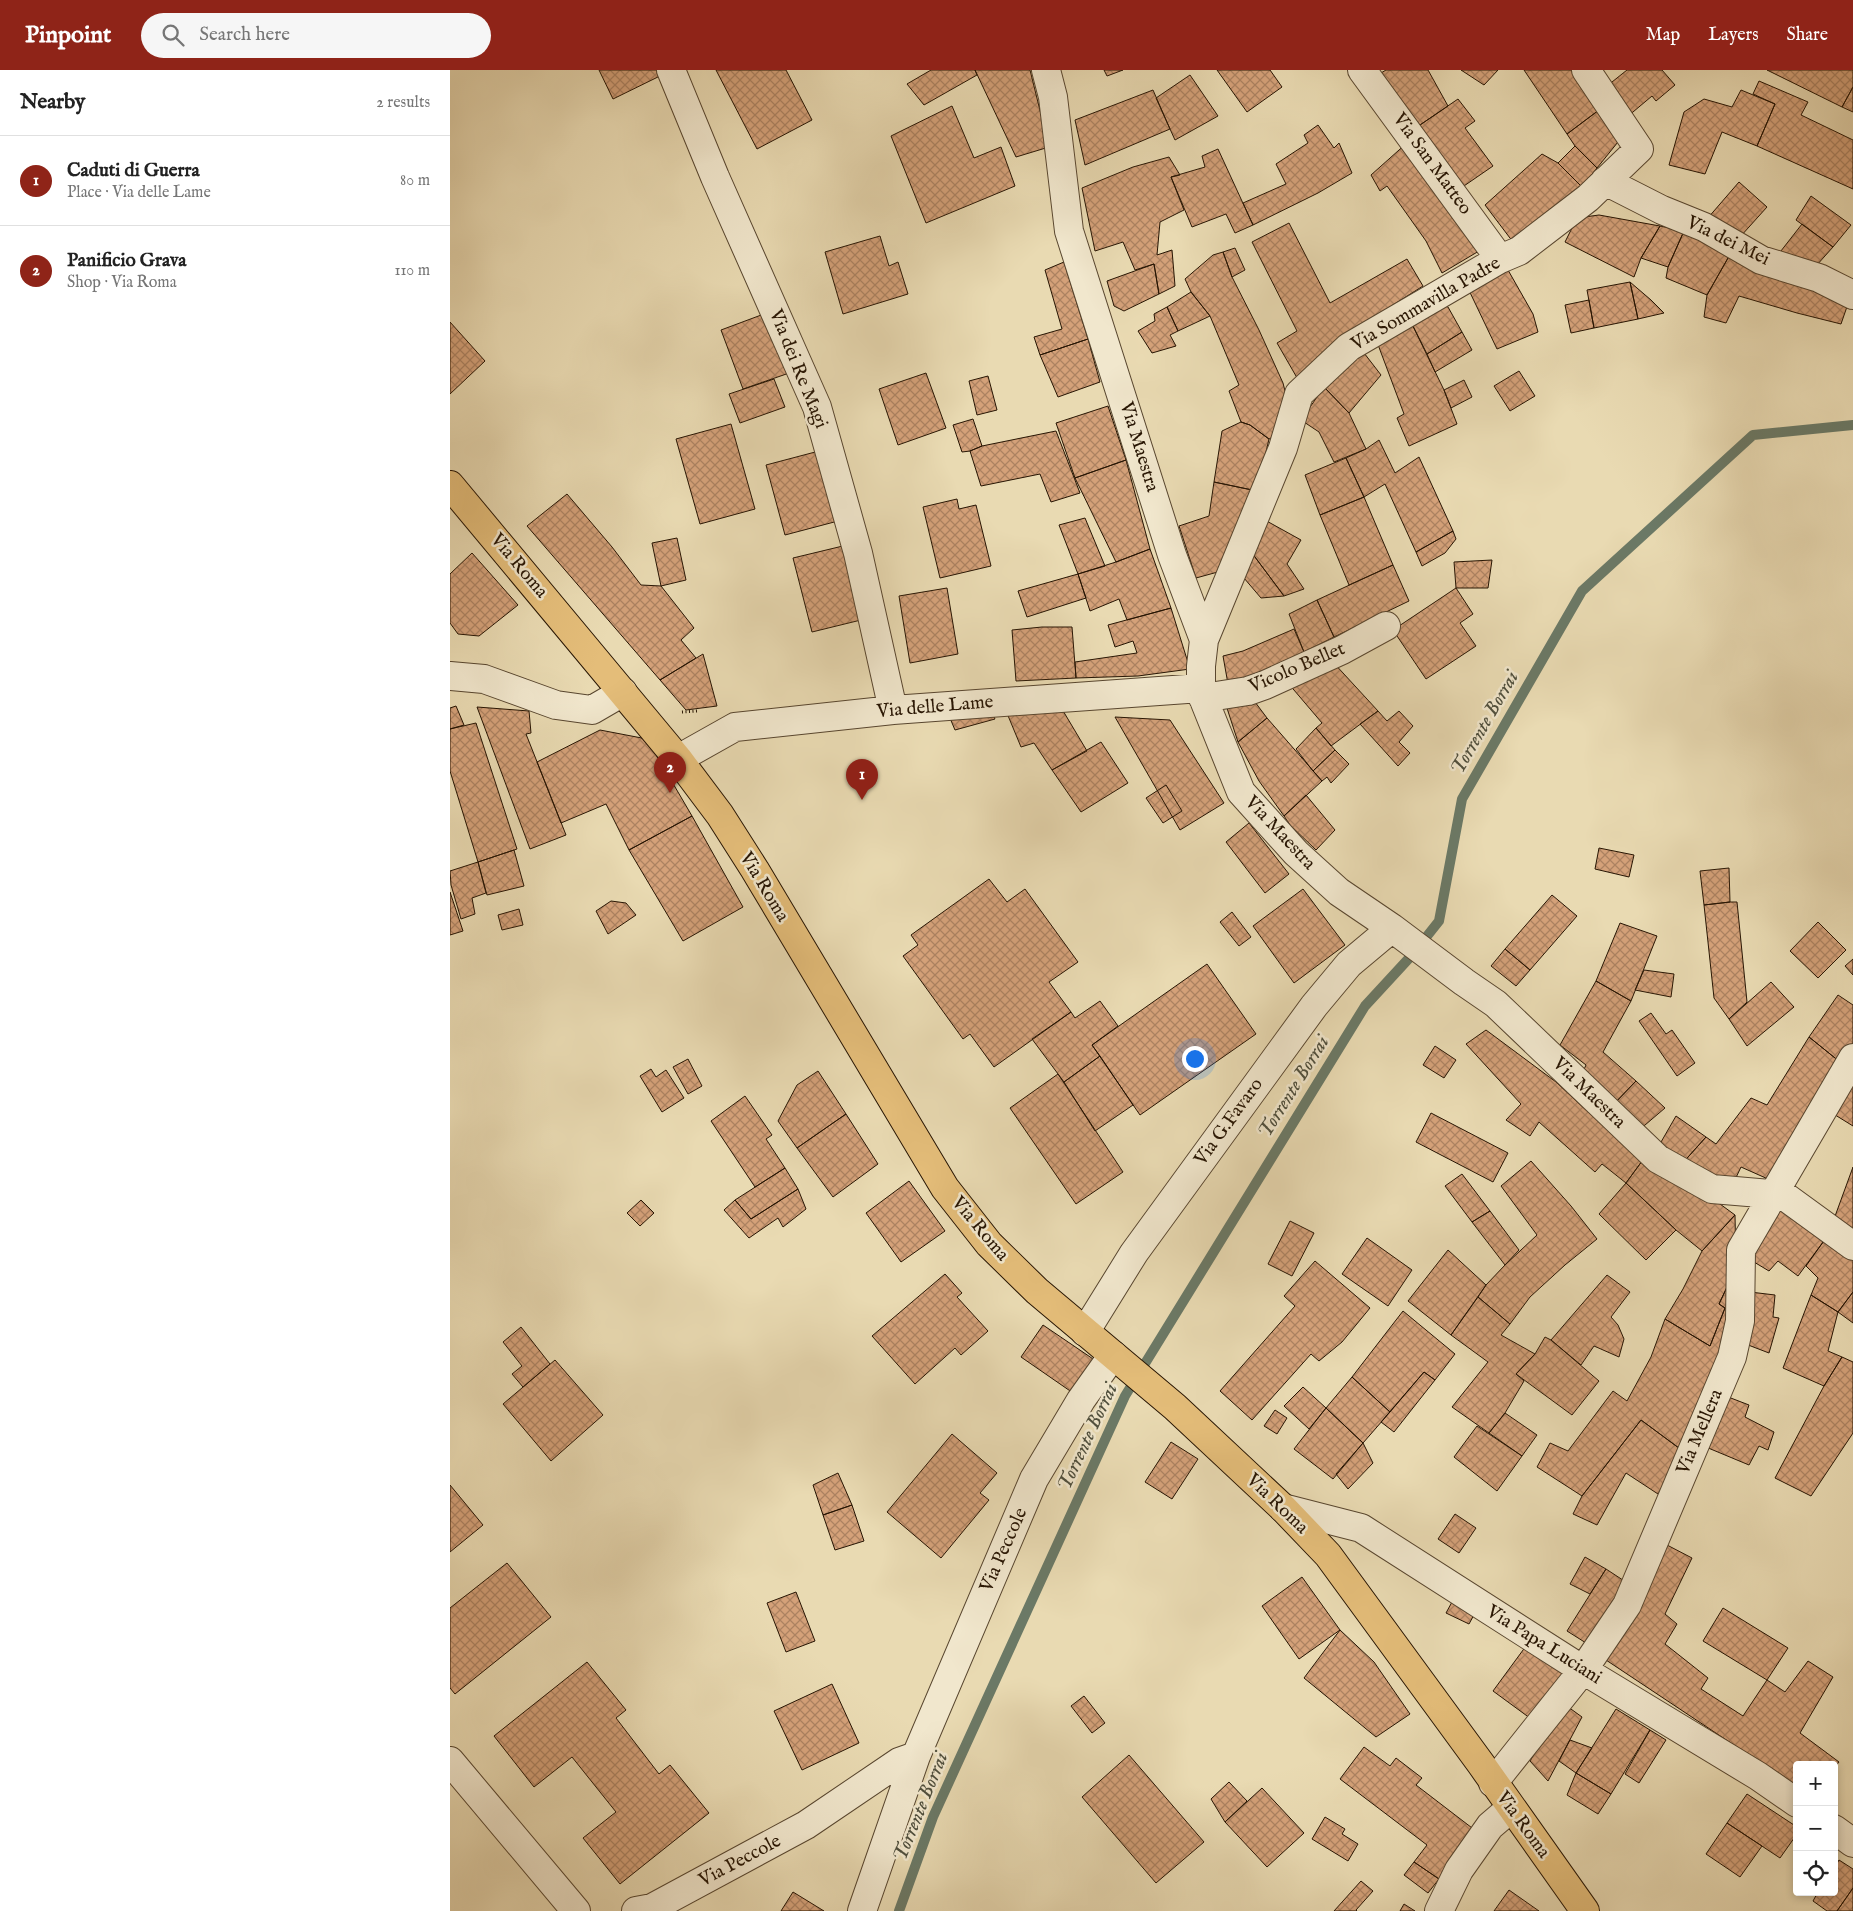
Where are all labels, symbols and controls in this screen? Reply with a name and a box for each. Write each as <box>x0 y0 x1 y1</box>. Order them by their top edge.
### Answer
search box <box>141 13 491 58</box>
text: Pinpoint <box>25 20 111 51</box>
icon: search <box>159 21 187 49</box>
text: Search here <box>199 23 290 47</box>
text: Map <box>1646 24 1680 47</box>
text: Layers <box>1708 24 1759 47</box>
text: Share <box>1787 24 1828 47</box>
text: Nearby <box>20 89 85 116</box>
text: 2 results <box>376 93 430 113</box>
street label: Via San Matteo <box>1386 108 1477 220</box>
text: Caduti di Guerra <box>67 159 200 183</box>
text: 1 <box>33 171 39 191</box>
text: 80 m <box>400 171 430 191</box>
text: Place · Via delle Lame <box>67 183 211 203</box>
street label: Via dei Mei <box>1682 210 1773 271</box>
text: Panificio Grava <box>67 249 187 273</box>
street label: Via Sommavilla Padre <box>1346 251 1505 357</box>
text: 2 <box>32 261 40 281</box>
text: 110 m <box>394 261 430 281</box>
text: Shop · Via Roma <box>67 273 177 293</box>
street label: Via dei Re Magi <box>763 305 833 432</box>
street label: Via Maestra <box>1114 398 1164 496</box>
street label: Via Roma <box>484 528 554 604</box>
street label: Vicolo Bellet <box>1244 637 1349 699</box>
water label: Torrente Borrai <box>1445 666 1525 779</box>
street label: Via delle Lame <box>875 690 995 724</box>
pin: 2 <box>654 752 686 793</box>
pin: 1 <box>846 759 878 800</box>
street label: Via Maestra <box>1239 790 1321 876</box>
street label: Via Roma <box>733 847 795 927</box>
water label: Torrente Borrai <box>1253 1030 1336 1143</box>
your location <box>1182 1046 1208 1072</box>
street label: Via Maestra <box>1546 1051 1631 1134</box>
street label: Via G.Favaro <box>1189 1074 1269 1171</box>
street label: Via Roma <box>945 1191 1015 1267</box>
water label: Torrente Borrai <box>1052 1378 1124 1495</box>
street label: Via Mellera <box>1671 1385 1729 1479</box>
street label: Via Roma <box>1240 1468 1314 1540</box>
street label: Via Peccole <box>974 1504 1033 1597</box>
street label: Via Papa Luciani <box>1481 1599 1606 1690</box>
water label: Torrente Borrai <box>888 1748 955 1865</box>
map controls <box>1793 1761 1838 1896</box>
button: + <box>1793 1761 1838 1806</box>
street label: Via Roma <box>1490 1786 1556 1864</box>
button: − <box>1793 1806 1838 1851</box>
street label: Via Peccole <box>694 1829 785 1893</box>
button: locate <box>1793 1851 1838 1896</box>

